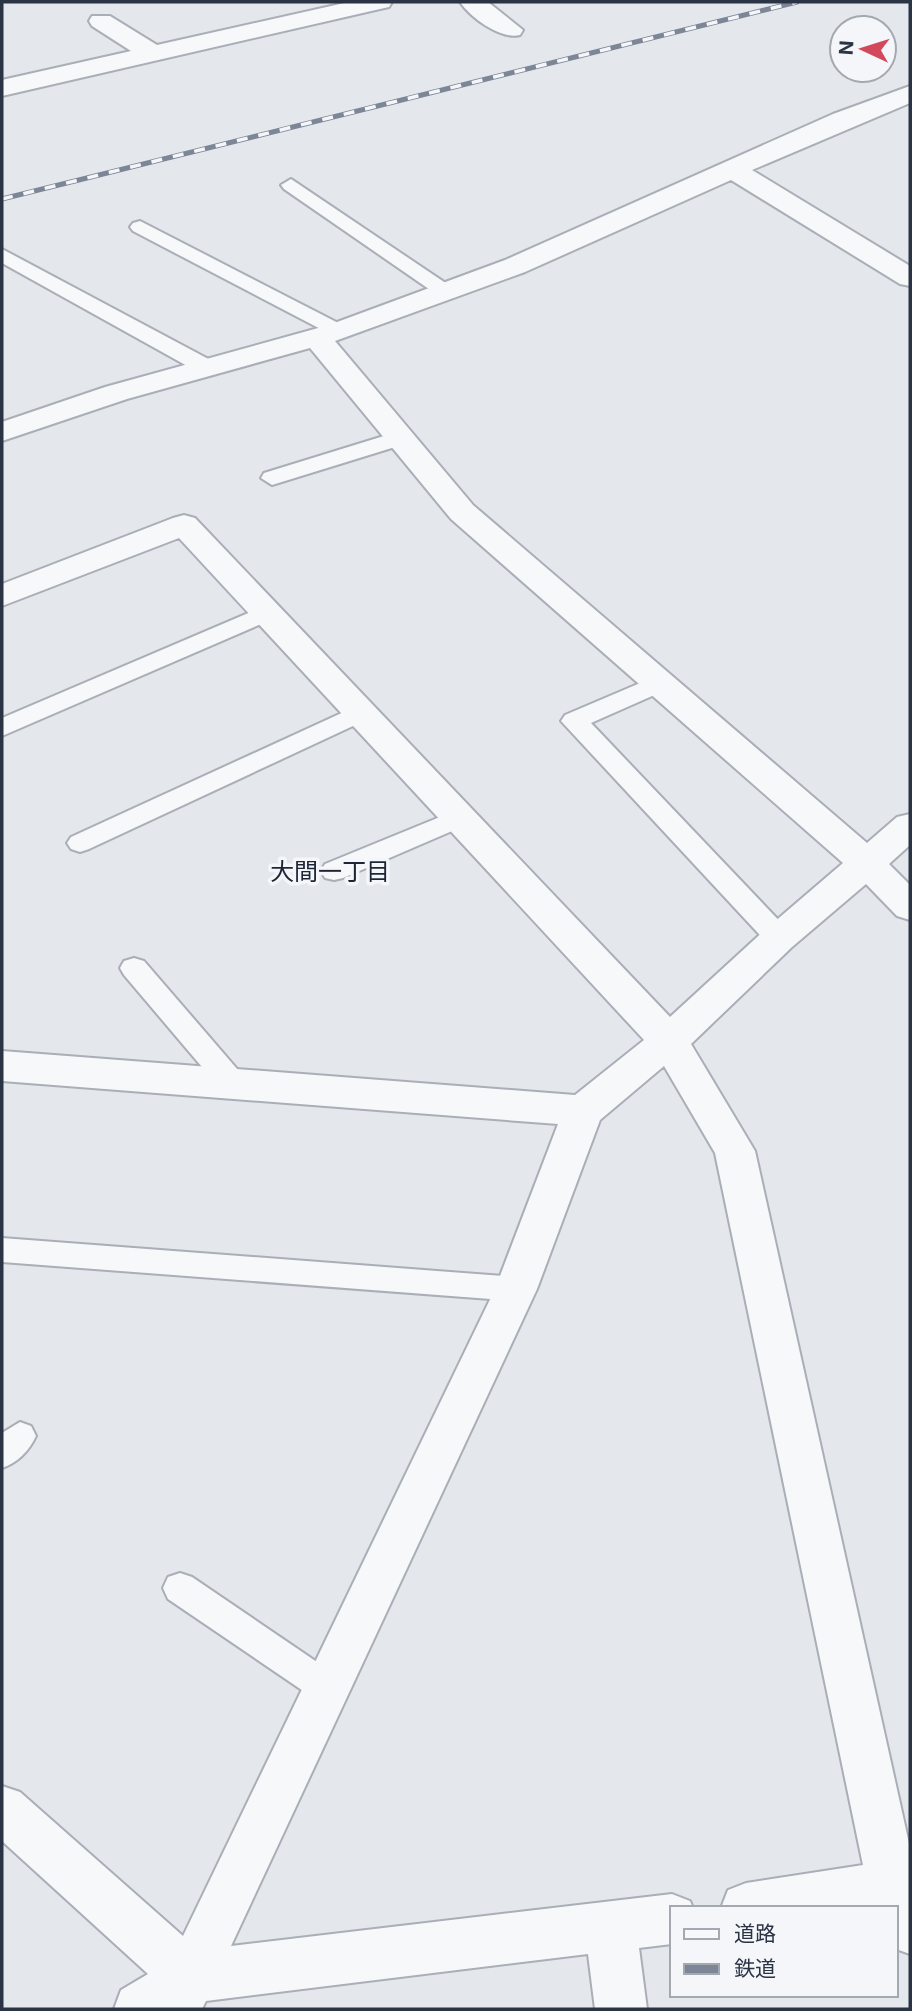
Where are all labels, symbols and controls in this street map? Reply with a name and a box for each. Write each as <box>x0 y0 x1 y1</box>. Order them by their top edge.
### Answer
north arrow <box>828 14 898 84</box>
text: N <box>835 40 859 56</box>
district label: 大間一丁目 <box>270 857 390 886</box>
legend <box>670 1906 898 1997</box>
text: 道路 <box>734 1921 776 1946</box>
text: 鉄道 <box>734 1956 776 1981</box>

